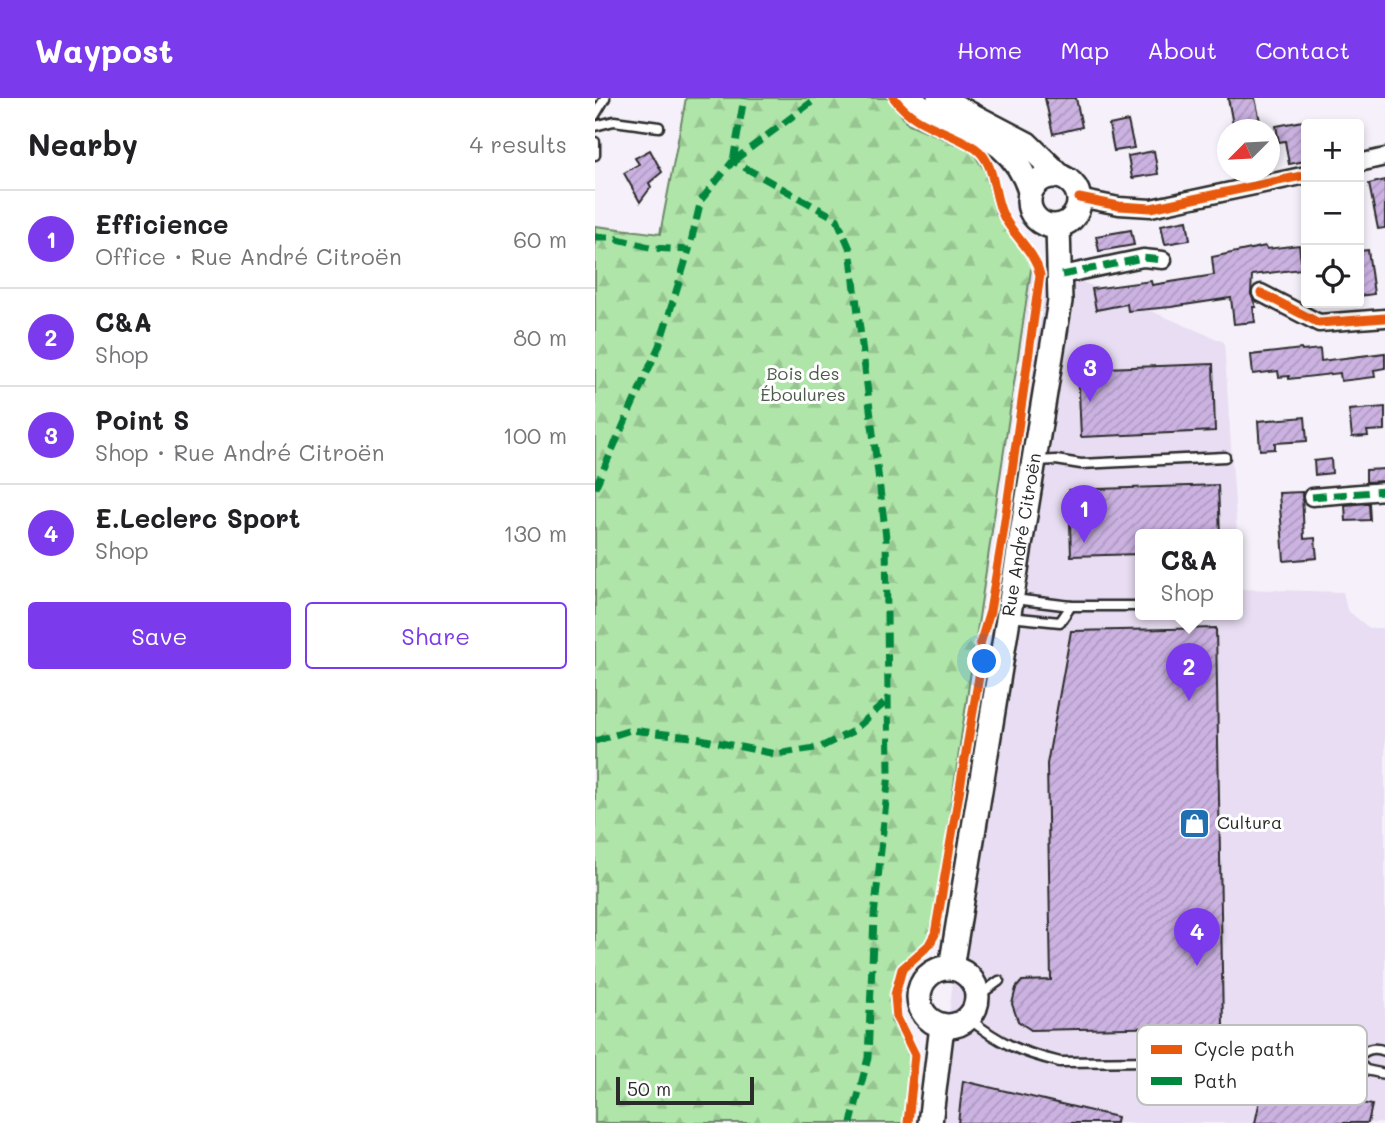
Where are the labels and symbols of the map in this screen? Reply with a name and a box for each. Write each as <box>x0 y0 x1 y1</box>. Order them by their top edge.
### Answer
north arrow <box>1217 119 1280 182</box>
pin: 3 <box>1067 344 1113 402</box>
park label: Bois des Éboulures <box>760 361 846 406</box>
street label: Rue André Citroën <box>996 451 1046 618</box>
pin: 1 <box>1061 485 1107 543</box>
pin: 2 <box>1166 643 1212 701</box>
your location <box>967 644 1001 678</box>
shop icon: Cultura <box>1177 806 1211 840</box>
place label: Cultura <box>1217 810 1282 834</box>
pin: 4 <box>1174 908 1220 966</box>
legend <box>1137 1025 1367 1105</box>
text: Cycle path <box>1194 1036 1294 1061</box>
text: Path <box>1194 1068 1237 1093</box>
scale bar <box>616 1074 754 1106</box>

